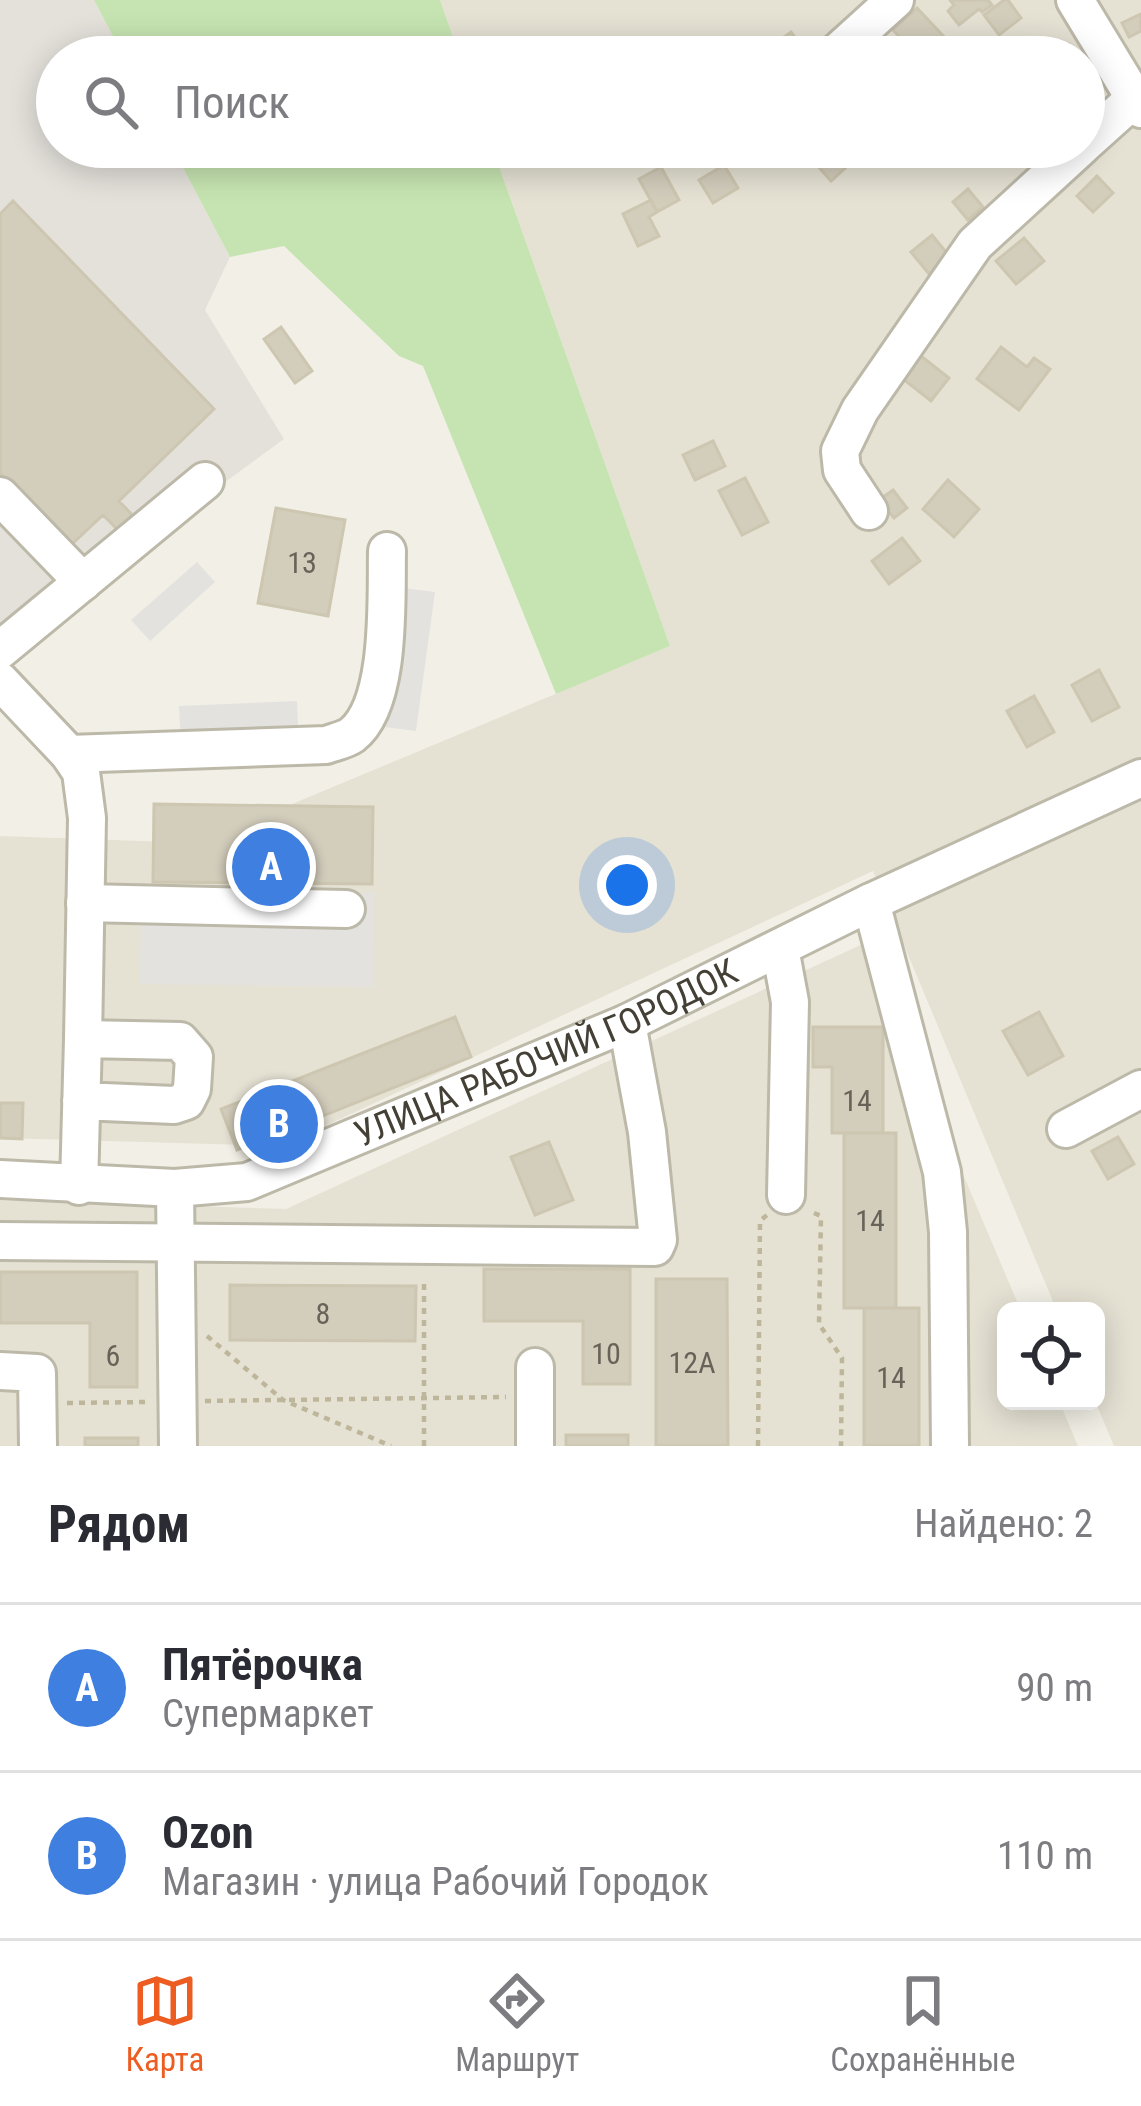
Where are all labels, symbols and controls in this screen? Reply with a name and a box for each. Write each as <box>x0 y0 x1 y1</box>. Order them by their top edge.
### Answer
search box <box>36 36 1105 168</box>
icon: search <box>78 69 144 135</box>
text: Поиск <box>174 76 290 129</box>
house number: 13 <box>287 545 317 580</box>
pin: A <box>232 822 310 912</box>
your location <box>597 855 657 915</box>
street label: УЛИЦА РАБОЧИЙ ГОРОДОК <box>348 951 744 1156</box>
pin: B <box>240 1079 318 1169</box>
house number: 14 <box>842 1083 872 1118</box>
house number: 14 <box>855 1203 885 1238</box>
house number: 8 <box>316 1296 330 1331</box>
map controls <box>997 1302 1105 1410</box>
button: locate <box>997 1302 1105 1410</box>
house number: 10 <box>591 1336 621 1371</box>
house number: 6 <box>106 1338 120 1373</box>
house number: 12А <box>669 1345 715 1380</box>
house number: 14 <box>876 1360 906 1395</box>
text: Рядом <box>48 1495 190 1554</box>
text: Найдено: 2 <box>914 1501 1093 1547</box>
text: Пятёрочка <box>162 1638 363 1691</box>
text: A <box>75 1665 99 1711</box>
text: 90 m <box>1016 1665 1093 1711</box>
text: Супермаркет <box>162 1691 374 1737</box>
text: Ozon <box>162 1806 254 1859</box>
text: B <box>76 1833 98 1879</box>
text: 110 m <box>997 1833 1093 1879</box>
text: Магазин · улица Рабочий Городок <box>162 1859 709 1905</box>
tab: Карта <box>125 1968 204 2079</box>
tab: Маршрут <box>455 1968 579 2079</box>
tab: Сохранённые <box>830 1968 1016 2079</box>

